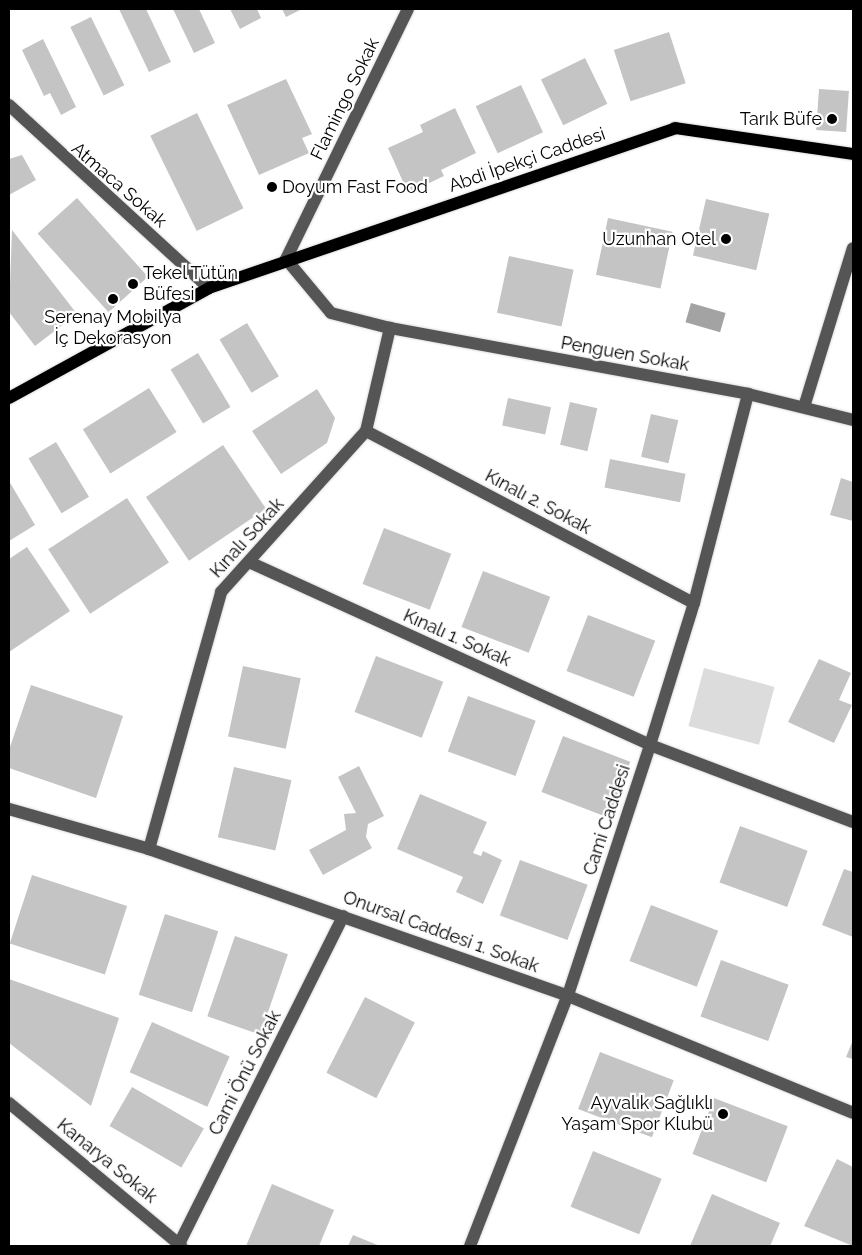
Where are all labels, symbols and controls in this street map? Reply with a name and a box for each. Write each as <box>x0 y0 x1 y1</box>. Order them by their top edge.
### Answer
street label: Flamingo Sokak <box>306 34 384 164</box>
place label: Tarık Büfe <box>740 108 822 130</box>
marker: Tarık Büfe <box>826 113 838 125</box>
street label: Abdi İpekçi Caddesi <box>446 123 608 197</box>
street label: Atmaca Sokak <box>67 138 171 232</box>
place label: Doyum Fast Food <box>282 176 428 198</box>
marker: Doyum Fast Food <box>266 181 278 193</box>
place label: Uzunhan Otel <box>602 228 716 250</box>
marker: Uzunhan Otel <box>720 233 732 245</box>
place label: Tekel Tütün Büfesi <box>143 263 239 306</box>
marker: Tekel Tütün Büfesi <box>127 278 139 290</box>
marker: Serenay Mobilya İç Dekorasyon <box>107 293 119 305</box>
place label: Serenay Mobilya İç Dekorasyon <box>44 307 182 350</box>
street label: Penguen Sokak <box>559 332 691 376</box>
street label: Kınalı 2. Sokak <box>481 465 595 539</box>
street label: Kınalı Sokak <box>206 494 288 582</box>
street label: Kınalı 1. Sokak <box>400 605 514 671</box>
street label: Cami Caddesi <box>579 762 635 878</box>
street label: Onursal Caddesi 1. Sokak <box>340 886 542 978</box>
street label: Cami Önü Sokak <box>204 1007 286 1139</box>
place label: Ayvalık Sağlıklı Yaşam Spor Klubü <box>561 1093 713 1136</box>
marker: Ayvalık Sağlıklı Yaşam Spor Klubü <box>717 1108 729 1120</box>
street label: Kanarya Sokak <box>53 1114 161 1208</box>

